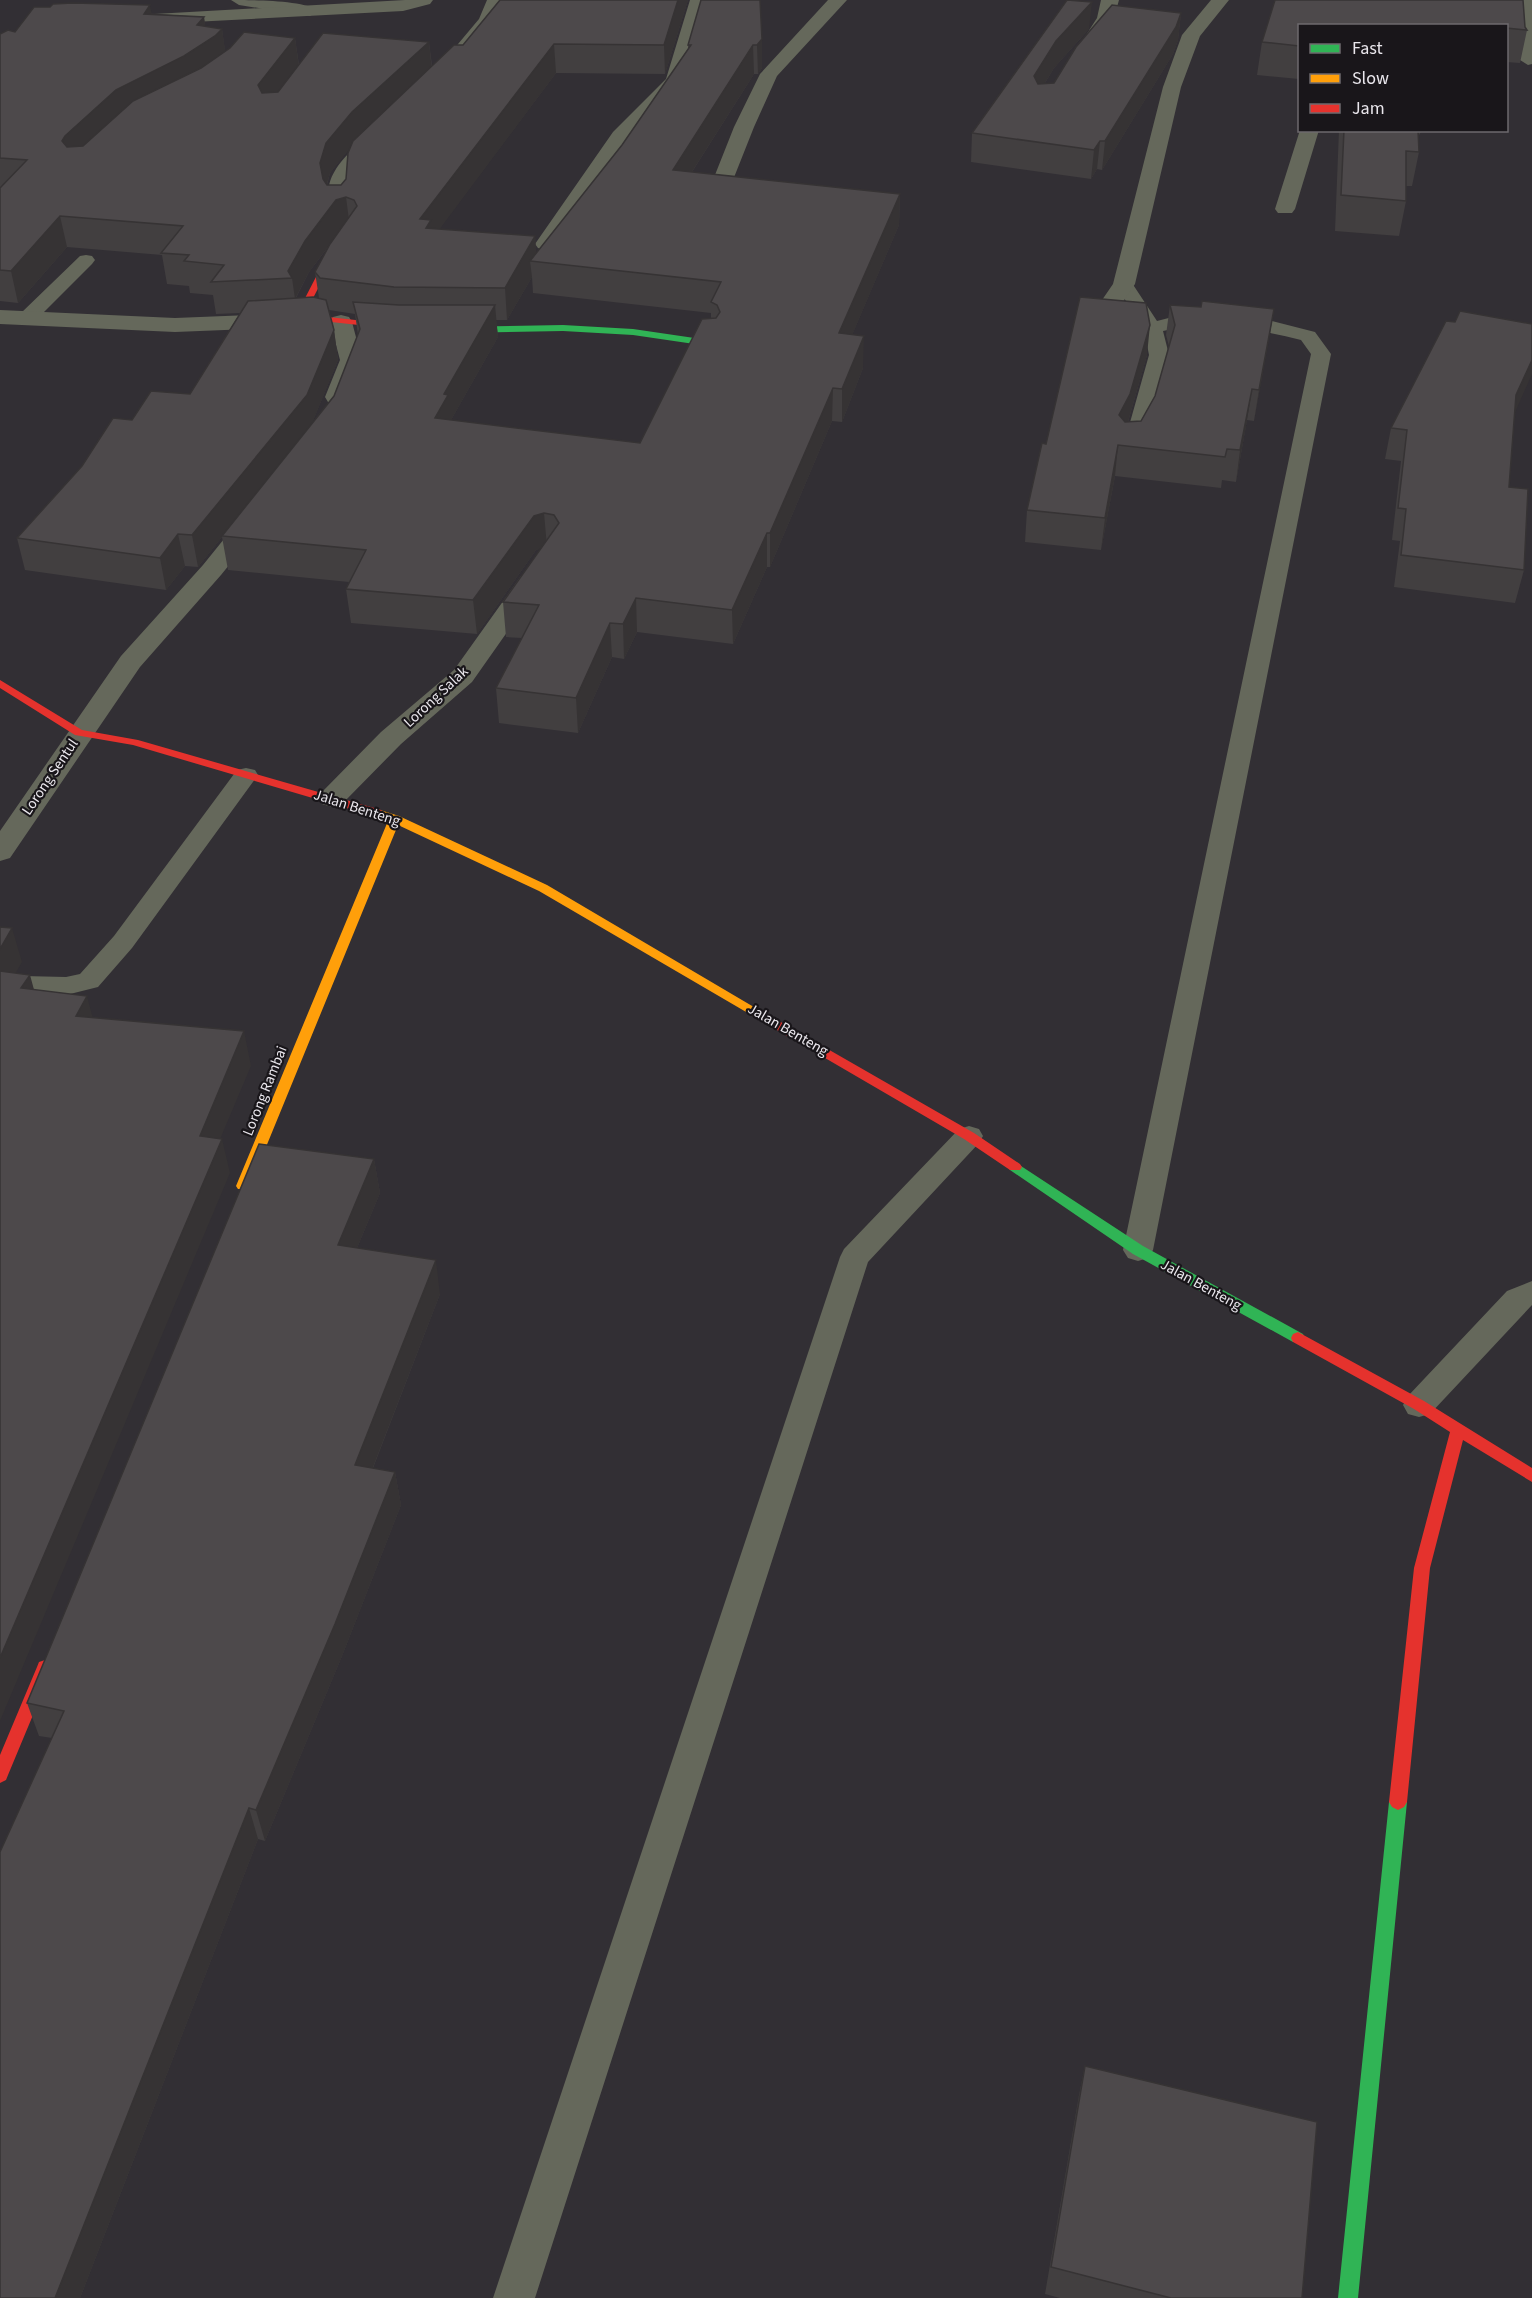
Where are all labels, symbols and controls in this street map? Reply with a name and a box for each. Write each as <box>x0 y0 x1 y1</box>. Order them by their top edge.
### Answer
legend <box>1298 24 1508 132</box>
text: Fast <box>1352 36 1383 61</box>
text: Slow <box>1352 66 1389 91</box>
text: Jam <box>1352 96 1385 121</box>
street label: Lorong Salak <box>399 661 473 732</box>
street label: Lorong Sentul <box>17 735 83 819</box>
street label: Jalan Benteng <box>311 784 403 832</box>
street label: Jalan Benteng <box>744 998 833 1062</box>
street label: Lorong Rambai <box>237 1043 293 1139</box>
street label: Jalan Benteng <box>1157 1254 1246 1316</box>

